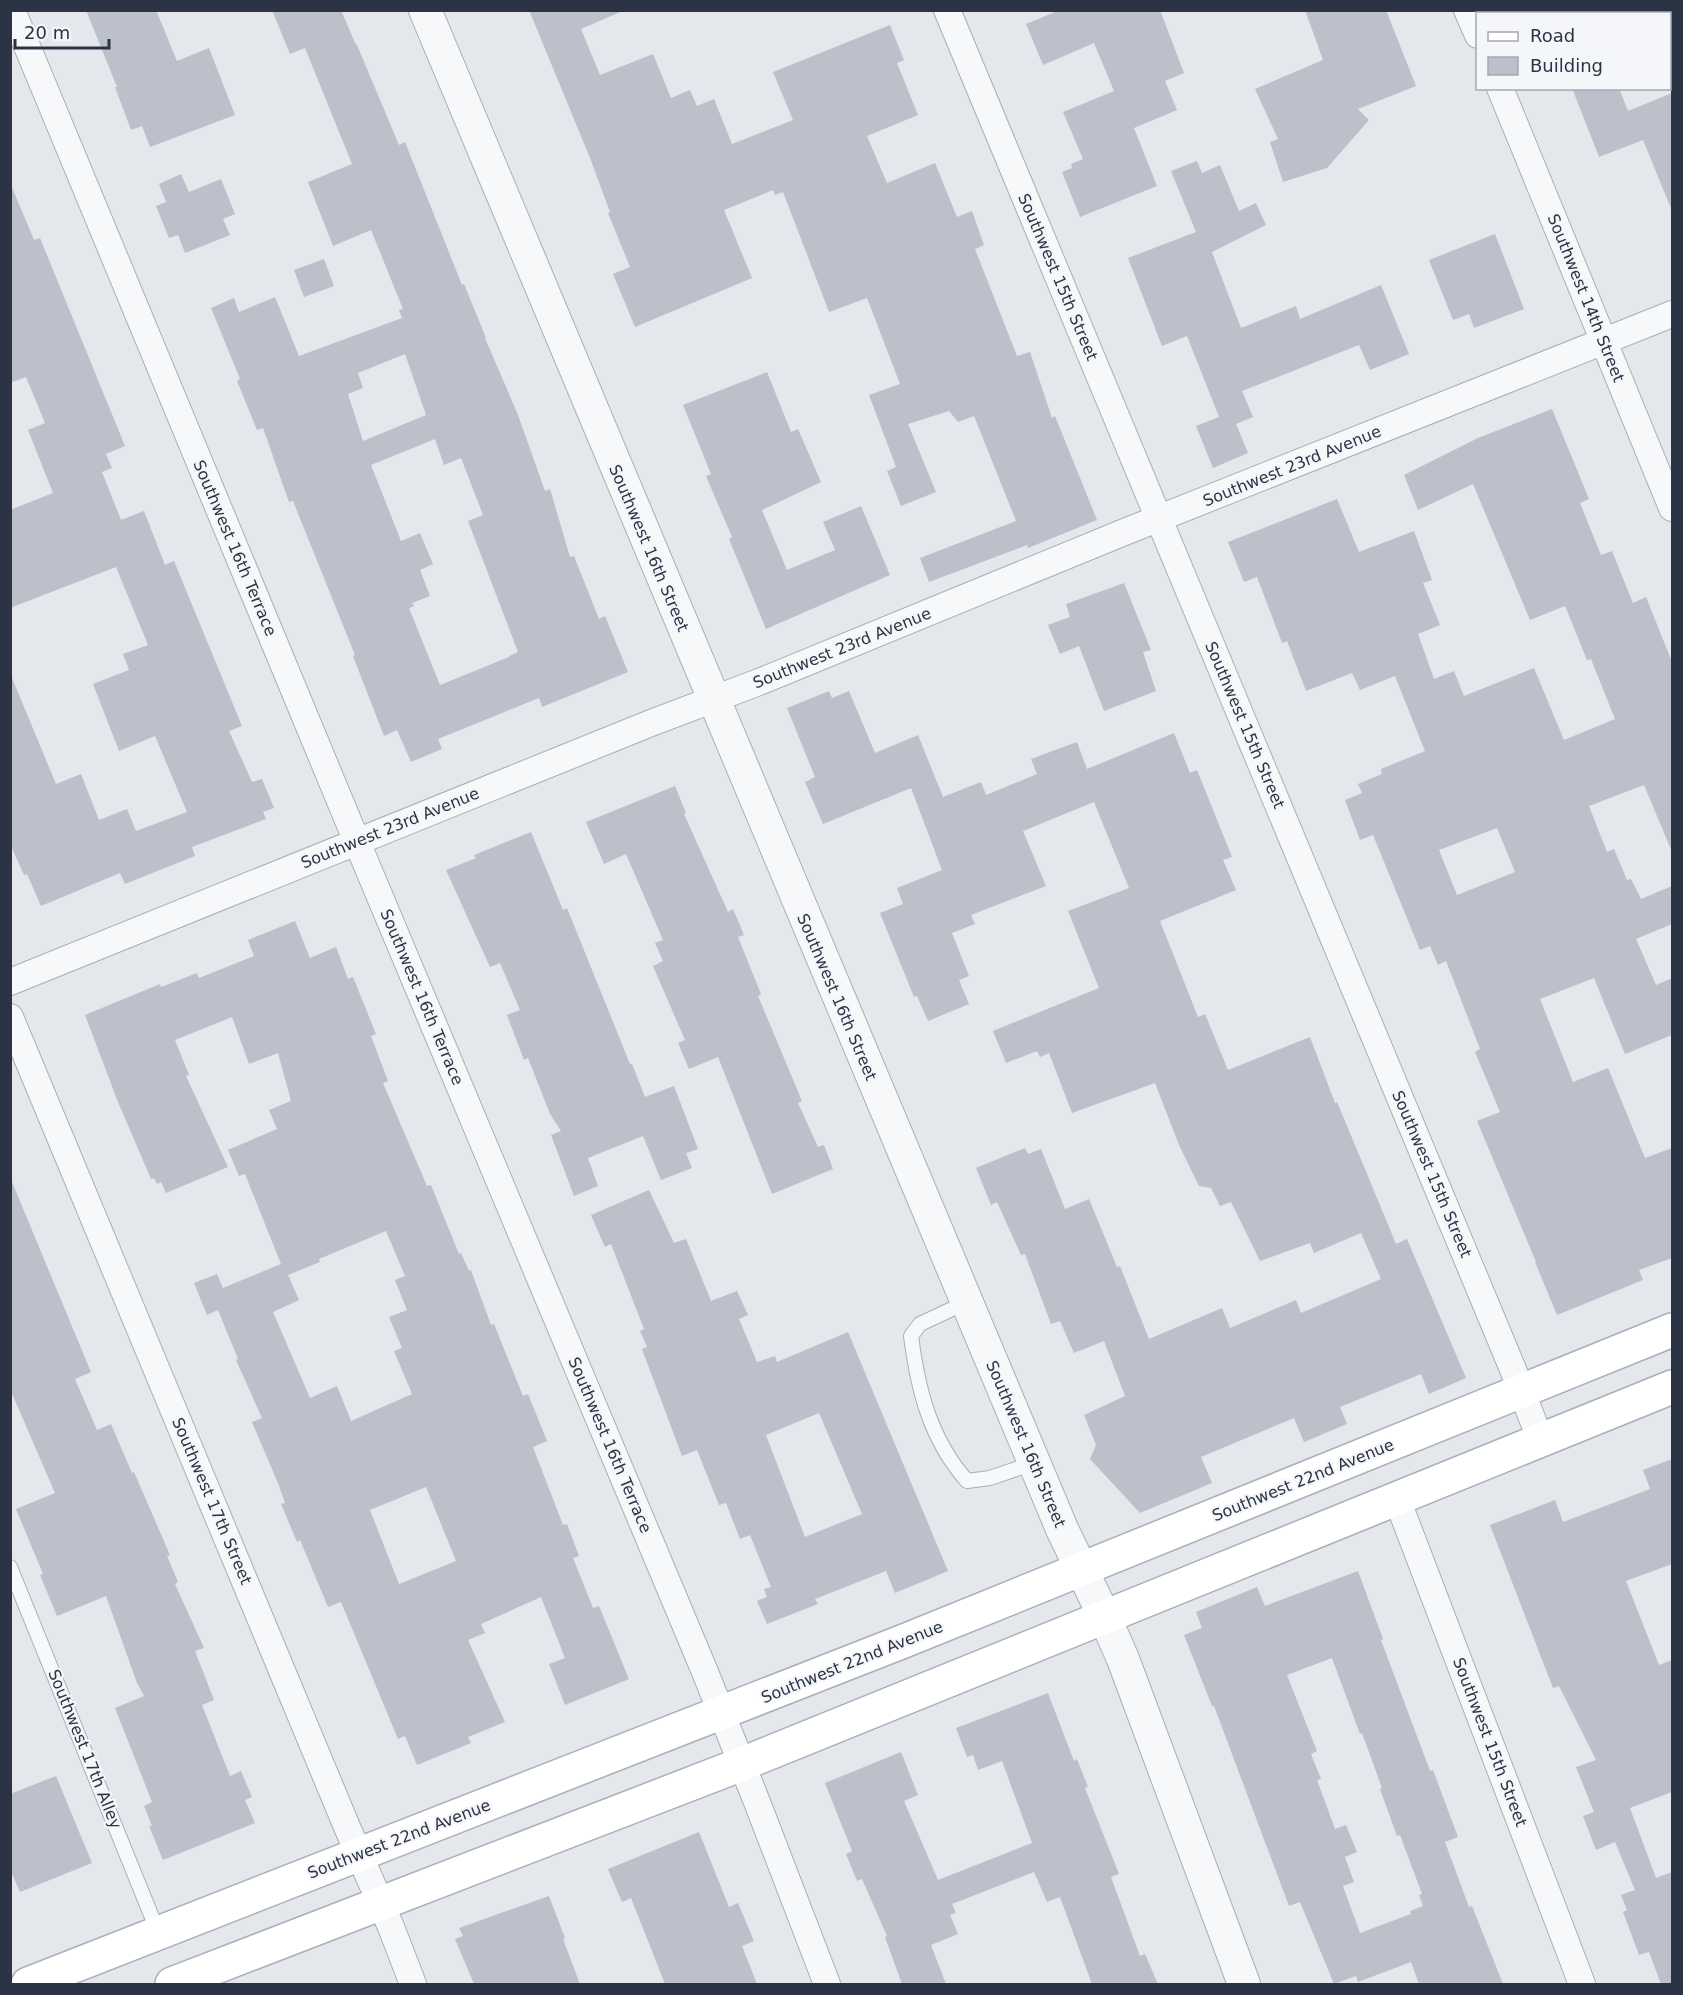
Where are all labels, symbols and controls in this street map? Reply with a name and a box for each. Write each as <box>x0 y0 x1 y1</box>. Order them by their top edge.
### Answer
scale bar <box>15 12 110 50</box>
legend <box>1476 12 1671 90</box>
text: 20 m <box>24 22 70 43</box>
text: Road <box>1530 25 1575 46</box>
text: Building <box>1530 55 1603 76</box>
street label: Southwest 15th Street <box>1014 191 1102 363</box>
street label: Southwest 14th Street <box>1544 211 1628 385</box>
street label: Southwest 23rd Avenue <box>1200 422 1384 510</box>
street label: Southwest 16th Terrace <box>189 457 281 639</box>
street label: Southwest 16th Street <box>605 462 693 634</box>
street label: Southwest 23rd Avenue <box>750 604 934 692</box>
street label: Southwest 15th Street <box>1201 639 1289 811</box>
street label: Southwest 23rd Avenue <box>298 784 482 872</box>
street label: Southwest 16th Terrace <box>376 906 468 1088</box>
street label: Southwest 16th Street <box>793 911 881 1083</box>
street label: Southwest 15th Street <box>1388 1088 1476 1260</box>
street label: Southwest 16th Terrace <box>564 1354 656 1536</box>
street label: Southwest 16th Street <box>982 1358 1070 1530</box>
street label: Southwest 17th Street <box>168 1415 256 1587</box>
street label: Southwest 22nd Avenue <box>1209 1435 1397 1525</box>
street label: Southwest 22nd Avenue <box>758 1617 946 1707</box>
street label: Southwest 15th Street <box>1449 1655 1531 1829</box>
street label: Southwest 17th Alley <box>44 1667 126 1831</box>
street label: Southwest 22nd Avenue <box>305 1795 493 1883</box>

